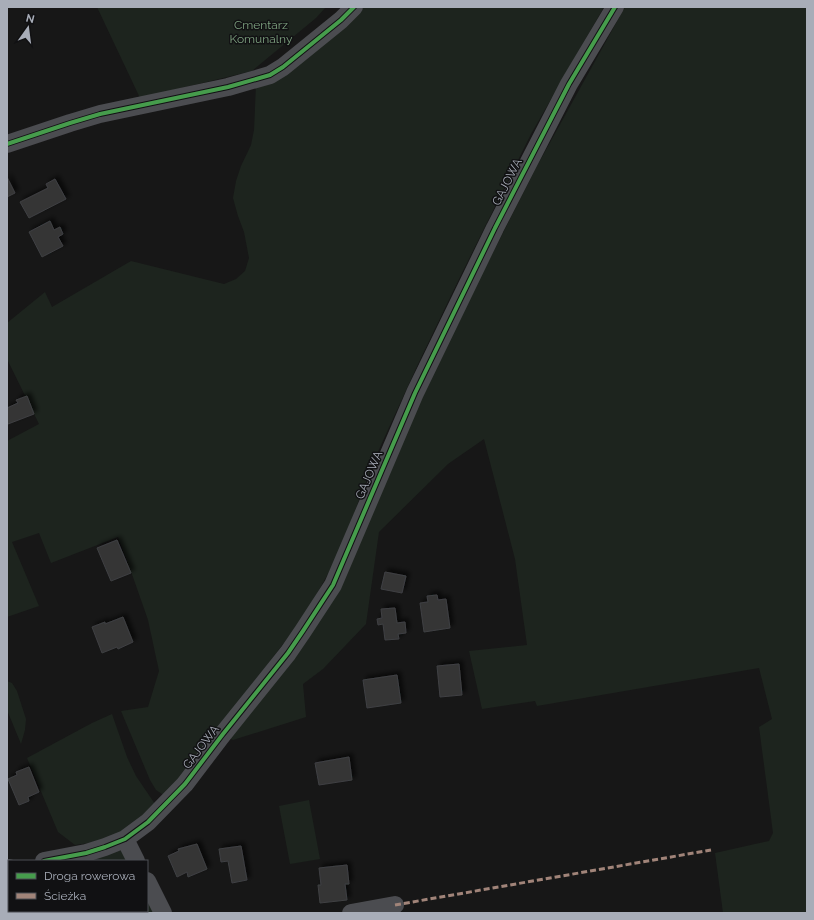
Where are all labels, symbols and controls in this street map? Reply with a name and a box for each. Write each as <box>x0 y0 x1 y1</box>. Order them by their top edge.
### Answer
north arrow <box>8 8 48 48</box>
text: N <box>25 11 36 26</box>
park label: Cmentarz Komunalny <box>230 18 293 46</box>
street label: GAJOWA <box>489 156 525 208</box>
street label: GAJOWA <box>353 449 385 501</box>
street label: GAJOWA <box>180 722 222 772</box>
legend <box>8 860 148 912</box>
text: Droga rowerowa <box>44 869 135 883</box>
text: Ścieżka <box>44 889 86 903</box>

